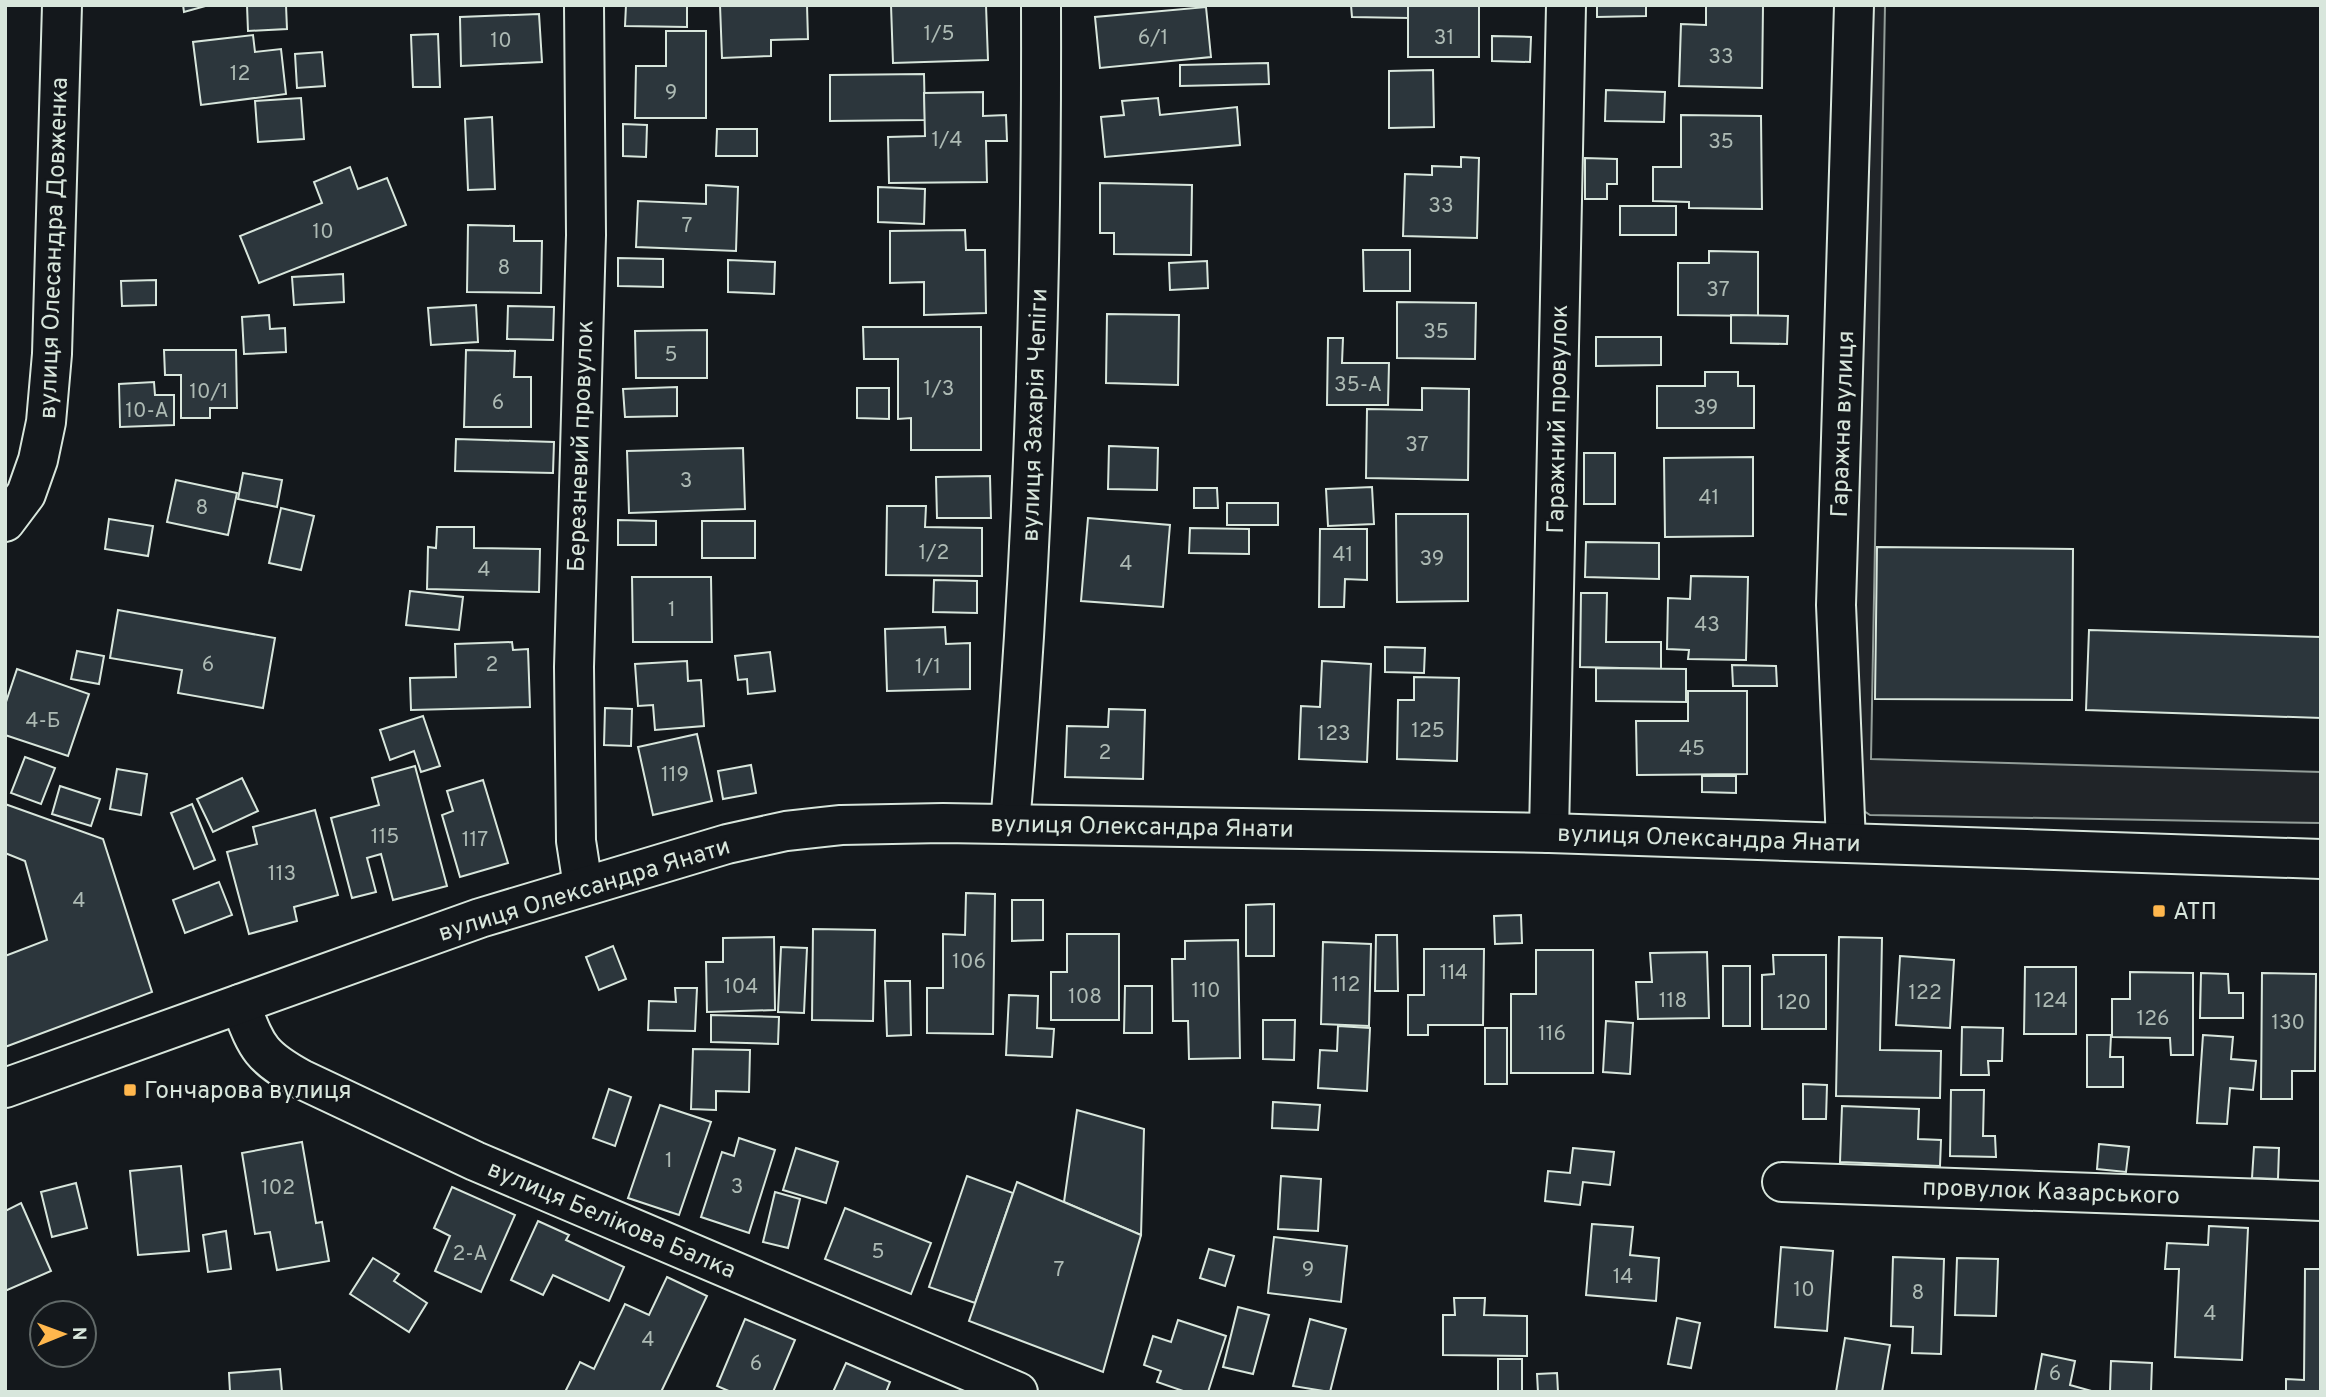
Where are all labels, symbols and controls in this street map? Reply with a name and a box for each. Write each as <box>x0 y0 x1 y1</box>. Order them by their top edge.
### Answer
house number: 1/5 <box>923 21 955 48</box>
house number: 6/1 <box>1138 25 1168 52</box>
house number: 31 <box>1434 25 1454 52</box>
house number: 10 <box>490 28 512 55</box>
house number: 33 <box>1708 44 1734 71</box>
house number: 12 <box>230 61 250 88</box>
street label: вулиця Олесандра Довженка <box>34 77 76 419</box>
house number: 9 <box>665 80 677 107</box>
house number: 1/4 <box>931 127 963 154</box>
house number: 35 <box>1708 129 1734 156</box>
house number: 33 <box>1428 193 1454 220</box>
house number: 7 <box>682 213 693 240</box>
house number: 10 <box>312 219 334 246</box>
house number: 8 <box>498 255 510 282</box>
house number: 37 <box>1706 277 1730 304</box>
street label: вулиця Захарія Чепіги <box>1017 288 1055 542</box>
street label: Гаражний провулок <box>1542 304 1576 534</box>
street label: Березневий провулок <box>563 319 601 573</box>
house number: 35 <box>1423 319 1449 346</box>
street label: Гаражна вулиця <box>1826 330 1862 518</box>
house number: 5 <box>664 342 678 369</box>
house number: 35-А <box>1334 372 1382 399</box>
house number: 1/3 <box>924 376 954 403</box>
house number: 10/1 <box>189 379 229 406</box>
house number: 6 <box>492 390 504 417</box>
house number: 39 <box>1694 395 1718 422</box>
house number: 10-А <box>125 398 169 425</box>
house number: 37 <box>1405 432 1429 459</box>
house number: 3 <box>680 468 692 495</box>
house number: 41 <box>1699 485 1719 512</box>
house number: 8 <box>196 495 208 522</box>
house number: 1/2 <box>919 540 949 567</box>
house number: 41 <box>1333 542 1353 569</box>
house number: 39 <box>1420 546 1444 573</box>
house number: 4 <box>1119 551 1133 578</box>
house number: 4 <box>477 557 491 584</box>
house number: 1 <box>668 597 676 624</box>
house number: 43 <box>1694 612 1720 639</box>
house number: 6 <box>202 652 214 679</box>
house number: 2 <box>486 652 498 679</box>
house number: 1/1 <box>915 654 941 681</box>
house number: 4-Б <box>26 708 60 735</box>
house number: 125 <box>1411 718 1445 745</box>
house number: 123 <box>1317 721 1351 748</box>
house number: 45 <box>1679 736 1705 763</box>
house number: 2 <box>1099 740 1111 767</box>
house number: 119 <box>661 762 689 789</box>
street label: вулиця Олександра Янати <box>990 810 1294 846</box>
street label: вулиця Олександра Янати <box>1557 820 1861 860</box>
house number: 115 <box>371 824 399 851</box>
house number: 117 <box>462 827 488 854</box>
street label: вулиця Олександра Янати <box>435 832 734 950</box>
house number: 113 <box>268 861 296 888</box>
house number: 4 <box>72 888 86 915</box>
place label: АТП <box>2173 898 2217 928</box>
marker: АТП <box>2151 903 2167 919</box>
house number: 106 <box>952 949 986 976</box>
house number: 114 <box>1440 960 1468 987</box>
house number: 112 <box>1332 972 1360 999</box>
house number: 104 <box>724 974 758 1001</box>
house number: 110 <box>1191 978 1221 1005</box>
house number: 122 <box>1908 980 1942 1007</box>
house number: 108 <box>1068 984 1102 1011</box>
house number: 118 <box>1659 988 1687 1015</box>
house number: 124 <box>2034 988 2068 1015</box>
house number: 120 <box>1777 990 1811 1017</box>
house number: 126 <box>2136 1006 2170 1033</box>
house number: 130 <box>2271 1010 2305 1037</box>
house number: 116 <box>1538 1021 1566 1048</box>
place label: Гончарова вулиця <box>144 1077 352 1107</box>
marker: Гончарова вулиця <box>122 1082 138 1098</box>
house number: 1 <box>665 1148 673 1175</box>
street label: вулиця Белікова Балка <box>483 1155 740 1287</box>
house number: 3 <box>731 1174 743 1201</box>
street label: провулок Казарського <box>1922 1174 2180 1212</box>
house number: 102 <box>261 1175 295 1202</box>
house number: 5 <box>871 1239 885 1266</box>
house number: 2-А <box>452 1241 488 1268</box>
house number: 7 <box>1054 1257 1065 1284</box>
house number: 9 <box>1302 1257 1314 1284</box>
house number: 14 <box>1613 1264 1633 1291</box>
house number: 10 <box>1793 1277 1815 1304</box>
house number: 8 <box>1912 1280 1924 1307</box>
north arrow <box>28 1299 98 1369</box>
house number: 4 <box>2203 1301 2217 1328</box>
text: N <box>66 1327 90 1341</box>
house number: 4 <box>641 1327 655 1354</box>
house number: 6 <box>750 1351 762 1378</box>
house number: 6 <box>2049 1361 2061 1388</box>

